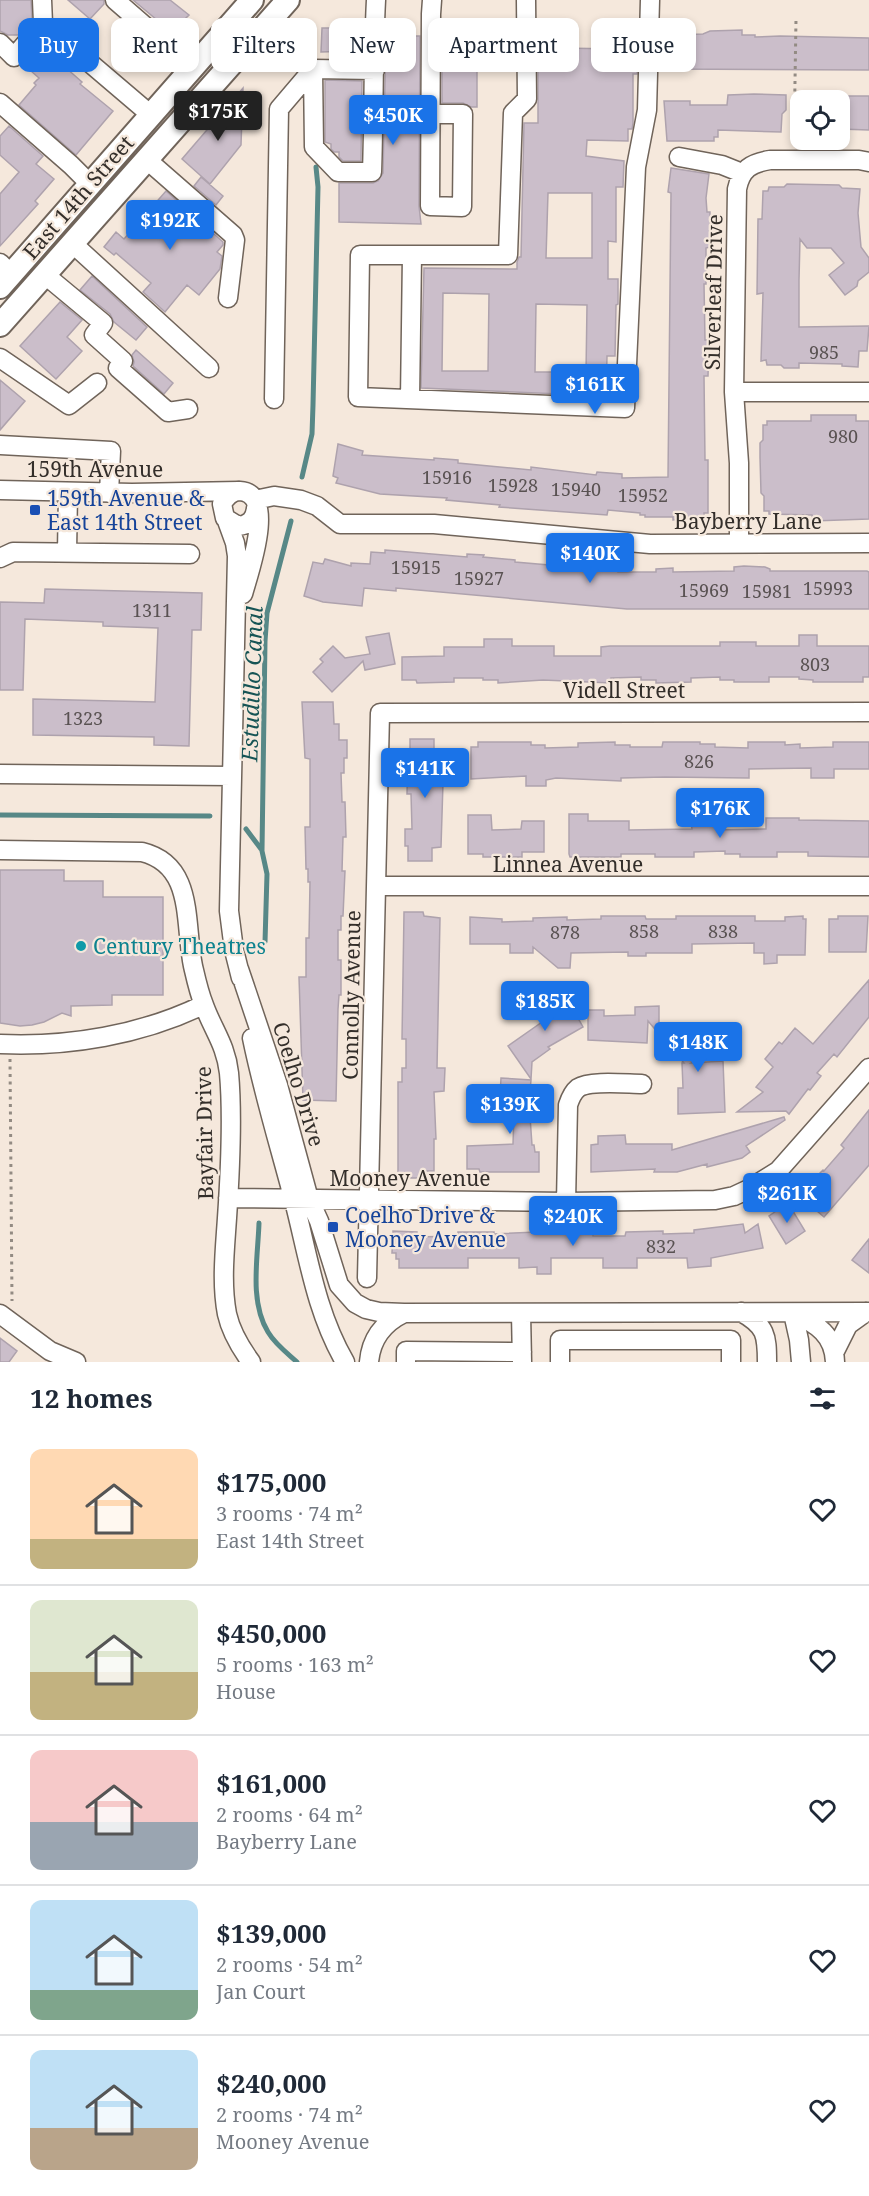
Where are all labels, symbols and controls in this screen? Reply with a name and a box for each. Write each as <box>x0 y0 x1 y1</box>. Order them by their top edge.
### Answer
chip: Buy <box>18 18 99 72</box>
chip: Rent <box>111 18 199 72</box>
chip: Filters <box>211 18 317 72</box>
chip: New <box>329 18 416 72</box>
chip: Apartment <box>428 18 579 72</box>
chip: House <box>591 18 696 72</box>
map controls <box>790 90 850 150</box>
button: locate <box>790 90 850 150</box>
pin: $175K <box>176 91 260 142</box>
pin: $450K <box>351 95 435 146</box>
text: $175K <box>188 97 248 124</box>
text: $450K <box>363 101 423 128</box>
street label: East 14th Street <box>16 129 140 265</box>
pin: $192K <box>128 200 212 251</box>
text: $192K <box>140 206 200 233</box>
street label: Silverleaf Drive <box>698 214 728 370</box>
house number: 985 <box>809 340 839 364</box>
pin: $161K <box>553 364 637 415</box>
text: $161K <box>565 370 625 397</box>
house number: 980 <box>828 424 858 448</box>
street label: 159th Avenue <box>27 455 163 483</box>
house number: 15916 <box>422 465 472 489</box>
house number: 15928 <box>488 473 538 497</box>
house number: 15940 <box>551 477 601 501</box>
house number: 15952 <box>618 483 668 507</box>
place label: 159th Avenue & East 14th Street <box>47 484 205 536</box>
marker: 159th Avenue & East 14th Street <box>28 503 42 517</box>
street label: Bayberry Lane <box>674 507 822 535</box>
pin: $140K <box>548 533 632 584</box>
text: $140K <box>560 539 620 566</box>
house number: 15915 <box>391 555 441 579</box>
house number: 15927 <box>454 566 504 590</box>
house number: 15993 <box>803 576 853 600</box>
house number: 15969 <box>679 578 729 602</box>
house number: 15981 <box>742 579 792 603</box>
house number: 1311 <box>132 598 172 622</box>
water label: Estudillo Canal <box>233 605 269 763</box>
house number: 803 <box>800 652 830 676</box>
street label: Videll Street <box>563 676 685 704</box>
house number: 1323 <box>63 706 103 730</box>
pin: $141K <box>383 748 467 799</box>
house number: 826 <box>684 749 714 773</box>
text: $141K <box>395 754 455 781</box>
pin: $176K <box>678 788 762 839</box>
text: $176K <box>690 794 750 821</box>
street label: Linnea Avenue <box>493 850 643 878</box>
street label: Connolly Avenue <box>336 910 366 1080</box>
house number: 858 <box>629 919 659 943</box>
house number: 838 <box>708 919 738 943</box>
house number: 878 <box>550 920 580 944</box>
place label: Century Theatres <box>93 932 266 960</box>
marker: Century Theatres <box>74 939 88 953</box>
pin: $185K <box>503 981 587 1032</box>
text: $185K <box>515 987 575 1014</box>
street label: Coelho Drive <box>267 1018 331 1150</box>
pin: $148K <box>656 1022 740 1073</box>
text: $148K <box>668 1028 728 1055</box>
street label: Bayfair Drive <box>189 1066 219 1200</box>
pin: $139K <box>468 1084 552 1135</box>
text: $139K <box>480 1090 540 1117</box>
street label: Mooney Avenue <box>329 1164 491 1192</box>
pin: $261K <box>745 1173 829 1224</box>
text: $261K <box>757 1179 817 1206</box>
pin: $240K <box>531 1196 615 1247</box>
place label: Coelho Drive & Mooney Avenue <box>345 1201 506 1253</box>
text: $240K <box>543 1202 603 1229</box>
marker: Coelho Drive & Mooney Avenue <box>326 1220 340 1234</box>
house number: 832 <box>646 1234 676 1258</box>
text: 12 homes <box>30 1380 152 1416</box>
icon: filters <box>806 1382 839 1415</box>
text: $175,000 <box>216 1464 326 1500</box>
icon: home <box>78 1473 150 1545</box>
icon: heart <box>806 1493 839 1526</box>
text: 3 rooms · 74 m² <box>216 1500 363 1527</box>
text: East 14th Street <box>216 1527 364 1554</box>
text: $450,000 <box>216 1615 326 1651</box>
icon: home <box>78 1624 150 1696</box>
icon: heart <box>806 1644 839 1677</box>
text: 5 rooms · 163 m² <box>216 1651 374 1678</box>
text: House <box>216 1678 276 1705</box>
text: $161,000 <box>216 1765 326 1801</box>
icon: home <box>78 1774 150 1846</box>
icon: heart <box>806 1794 839 1827</box>
text: 2 rooms · 64 m² <box>216 1801 363 1828</box>
text: Bayberry Lane <box>216 1828 357 1855</box>
text: $139,000 <box>216 1915 326 1951</box>
icon: home <box>78 1924 150 1996</box>
icon: heart <box>806 1944 839 1977</box>
text: 2 rooms · 54 m² <box>216 1951 363 1978</box>
text: Jan Court <box>216 1978 305 2005</box>
text: $240,000 <box>216 2065 326 2101</box>
icon: home <box>78 2074 150 2146</box>
icon: heart <box>806 2094 839 2127</box>
text: 2 rooms · 74 m² <box>216 2101 363 2128</box>
text: Mooney Avenue <box>216 2128 369 2155</box>

